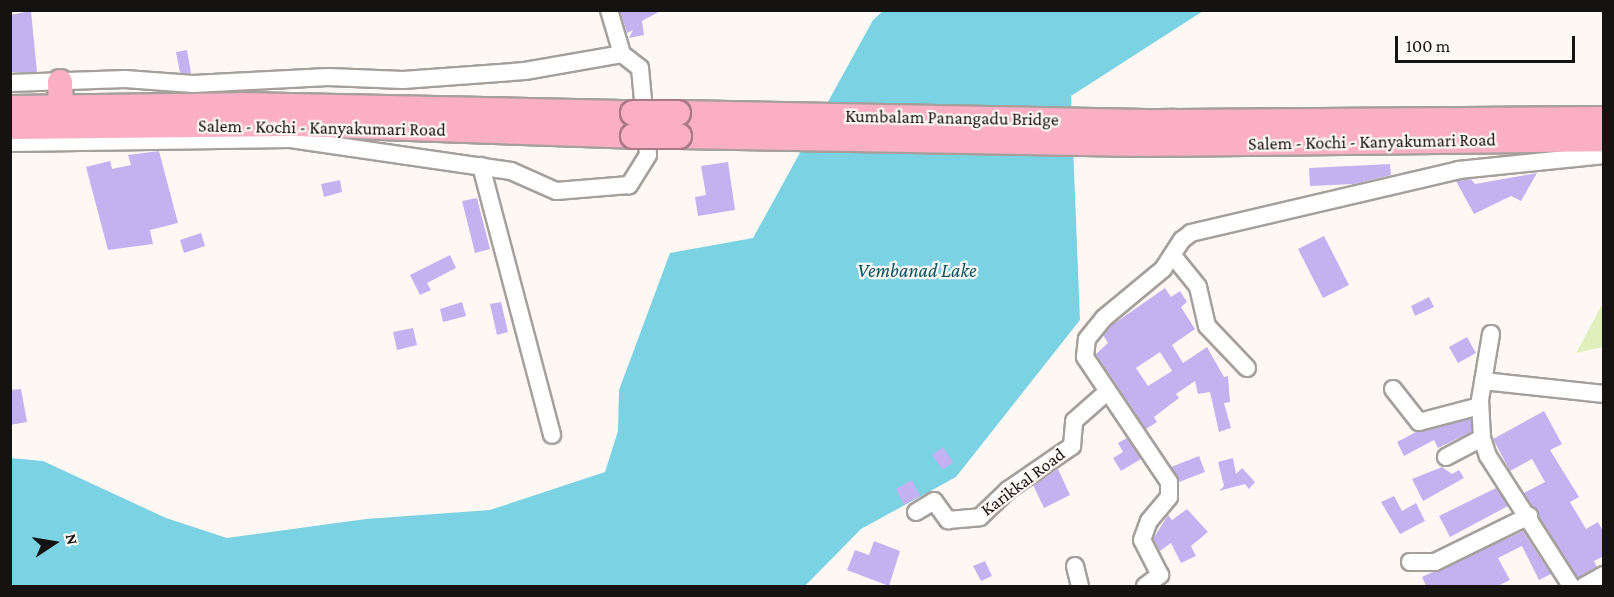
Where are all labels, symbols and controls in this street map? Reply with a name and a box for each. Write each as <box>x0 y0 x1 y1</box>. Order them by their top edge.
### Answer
scale bar <box>1398 24 1578 62</box>
text: 100 m <box>1406 36 1450 56</box>
street label: Kumbalam Panangadu Bridge <box>845 105 1059 131</box>
street label: Salem - Kochi - Kanyakumari Road <box>198 115 446 141</box>
street label: Salem - Kochi - Kanyakumari Road <box>1248 129 1496 155</box>
water label: Vembanad Lake <box>857 258 977 282</box>
street label: Karikkal Road <box>977 443 1069 521</box>
north arrow <box>24 513 84 573</box>
text: N <box>63 532 82 546</box>

